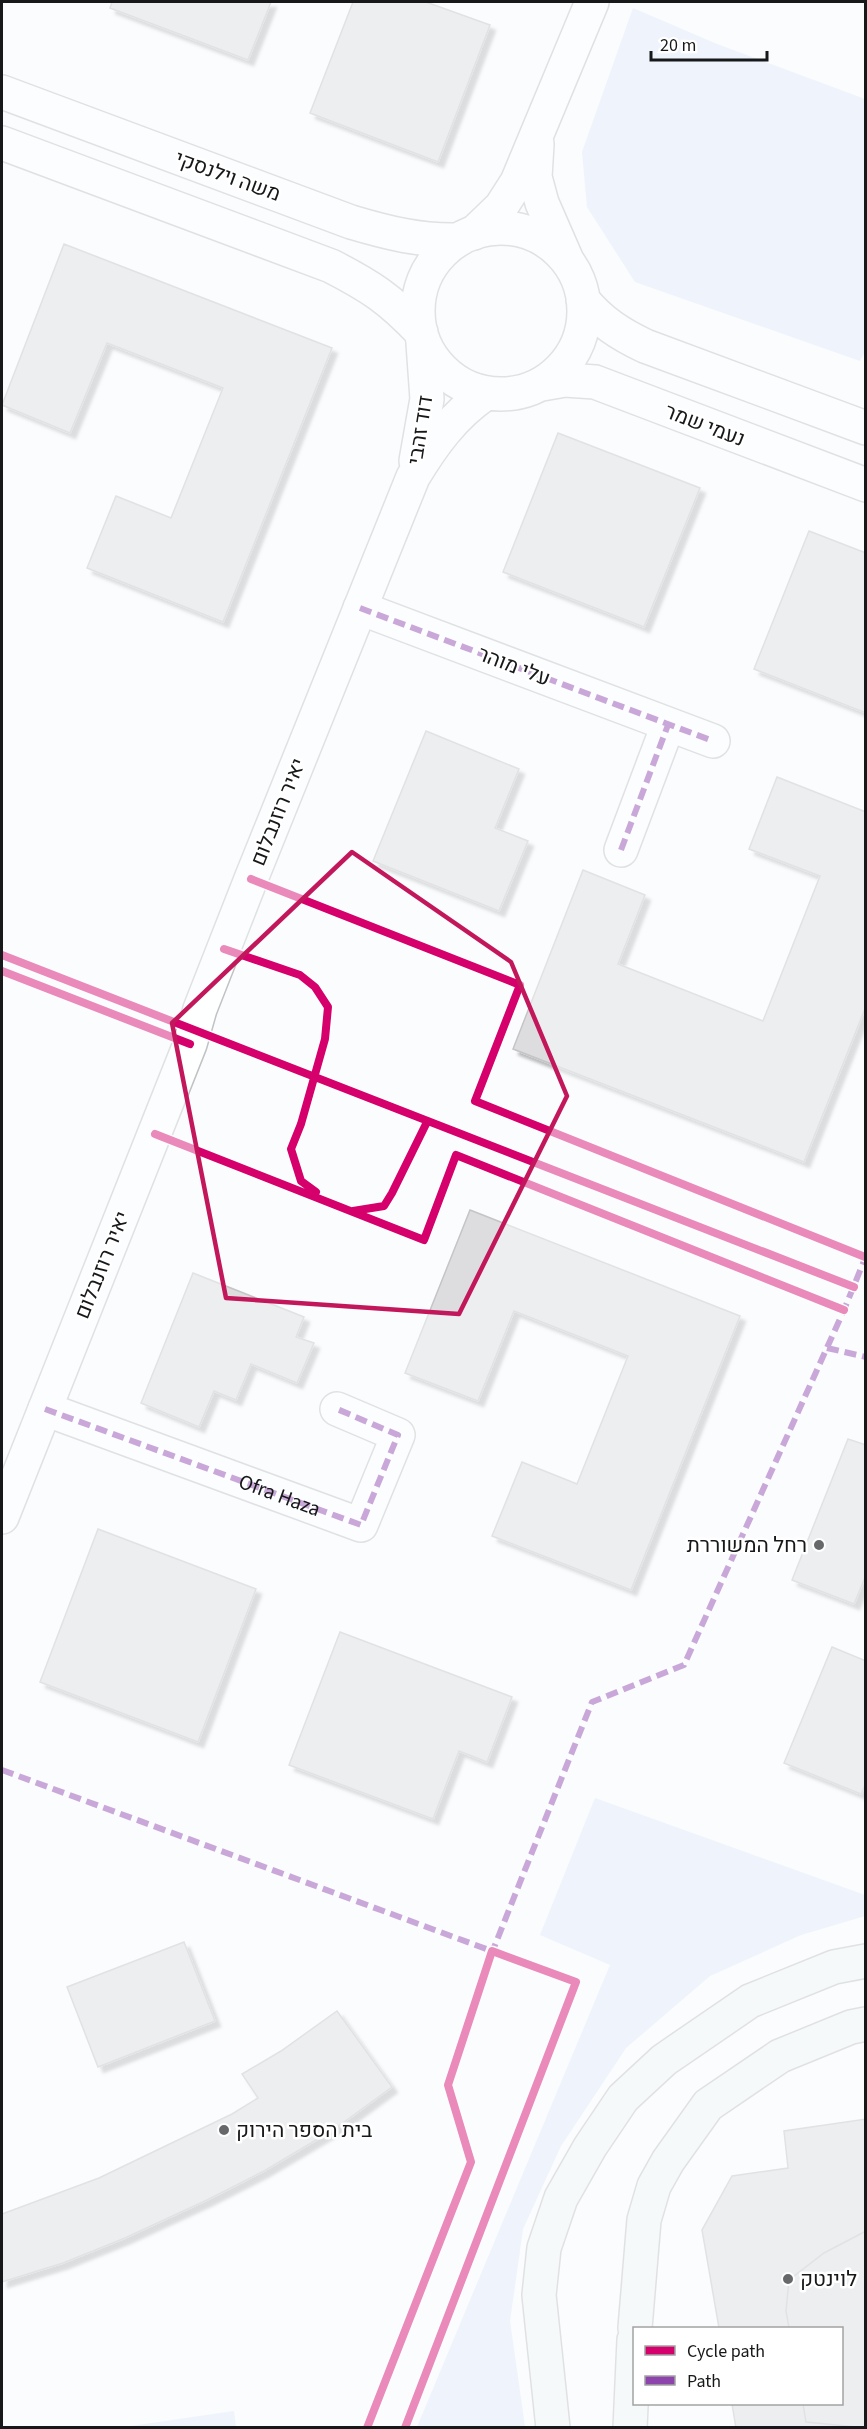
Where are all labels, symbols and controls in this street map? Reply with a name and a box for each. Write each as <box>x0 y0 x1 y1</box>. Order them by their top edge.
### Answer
scale bar <box>651 24 766 62</box>
text: 20 m <box>660 33 696 58</box>
street label: משה וילנסקי <box>171 143 285 209</box>
street label: דוד זהבי <box>400 393 440 467</box>
street label: נעמי שמר <box>660 396 750 454</box>
street label: עלי מוהר <box>473 638 555 694</box>
street label: יאיר רוזנבלום <box>243 754 313 870</box>
street label: יאיר רוזנבלום <box>67 1207 137 1323</box>
street label: Ofra Haza <box>235 1466 325 1524</box>
place label: רחל המשוררת <box>687 1530 807 1560</box>
marker: רחל המשוררת <box>812 1538 826 1552</box>
place label: בית הספר הירוק <box>236 2115 372 2145</box>
marker: בית הספר הירוק <box>217 2123 231 2137</box>
place label: לוינטק <box>800 2264 857 2294</box>
marker: לוינטק <box>781 2272 795 2286</box>
legend <box>633 2327 843 2405</box>
text: Cycle path <box>687 2339 765 2364</box>
text: Path <box>687 2369 721 2394</box>

